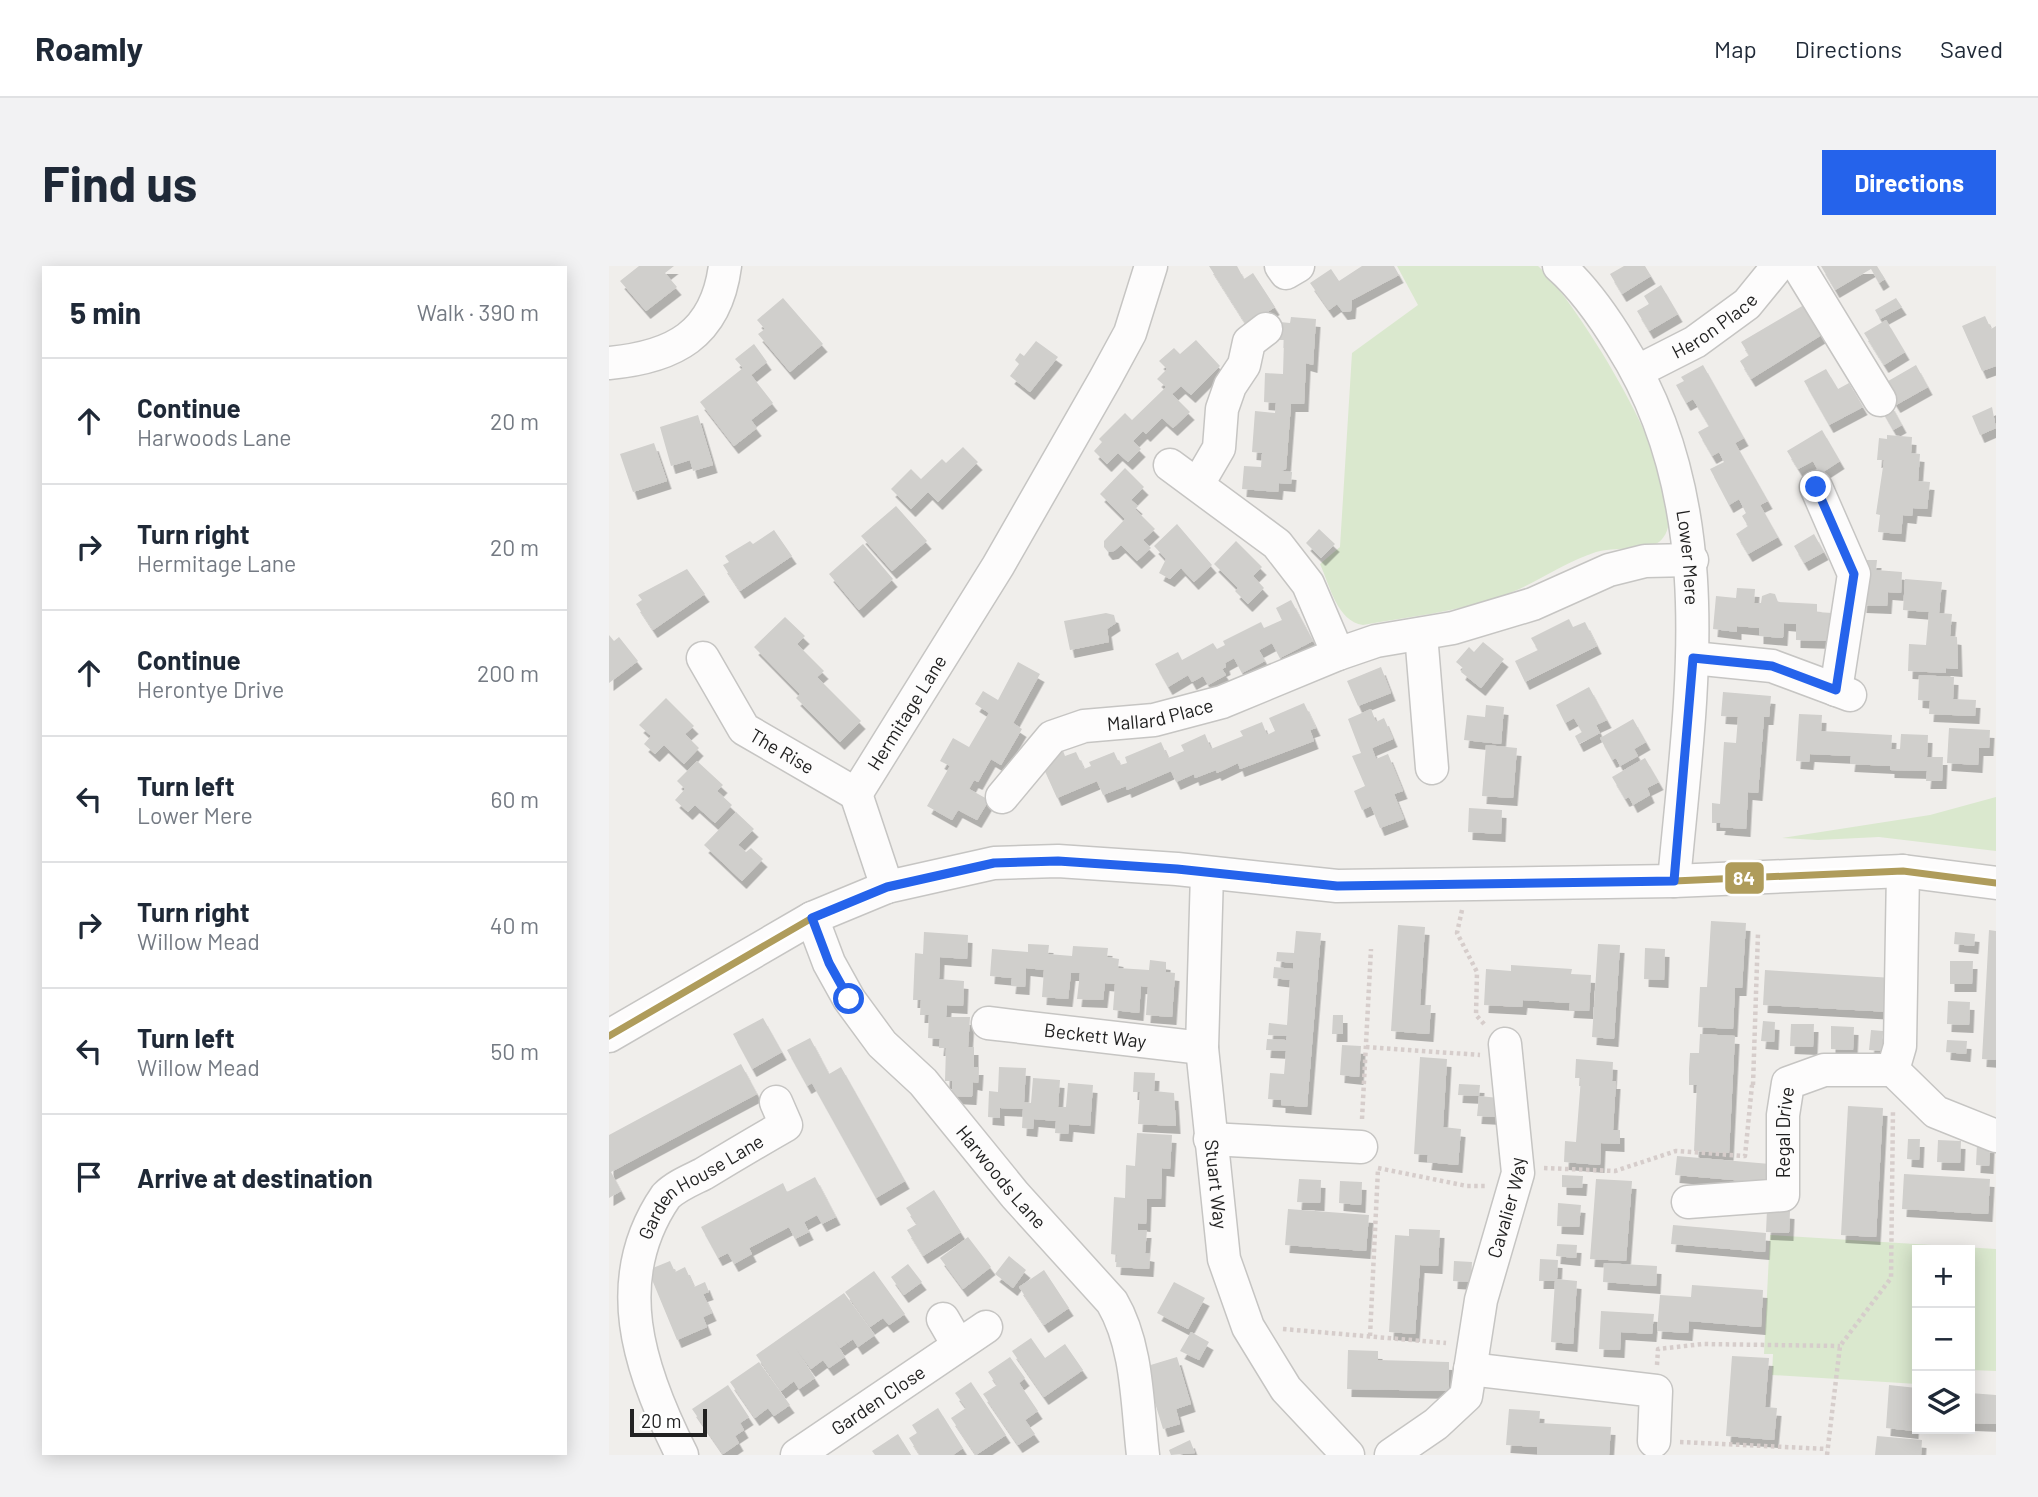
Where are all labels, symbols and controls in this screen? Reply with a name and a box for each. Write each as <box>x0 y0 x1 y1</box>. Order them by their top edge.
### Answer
text: Roamly <box>35 28 143 68</box>
text: Map <box>1714 34 1757 63</box>
text: Directions <box>1795 34 1902 63</box>
text: Saved <box>1940 34 2003 63</box>
button: Directions <box>1822 150 1996 215</box>
text: Find us <box>42 153 197 212</box>
street label: Heron Place <box>1668 289 1762 363</box>
text: 5 min <box>70 294 141 330</box>
text: Walk · 390 m <box>417 298 539 326</box>
text: Continue <box>137 392 241 423</box>
icon: ahead <box>70 402 108 440</box>
text: 20 m <box>490 407 539 435</box>
text: Harwoods Lane <box>137 423 292 451</box>
route end <box>1800 471 1831 502</box>
street label: Lower Mere <box>1672 508 1704 606</box>
text: Turn right <box>137 518 250 549</box>
icon: right <box>70 528 108 566</box>
text: 20 m <box>490 533 539 561</box>
text: Hermitage Lane <box>137 549 296 577</box>
text: Continue <box>137 644 241 675</box>
street label: Hermitage Lane <box>862 650 951 774</box>
icon: ahead <box>70 654 108 692</box>
text: 200 m <box>477 659 539 687</box>
text: Herontye Drive <box>137 675 284 703</box>
street label: Mallard Place <box>1106 693 1216 735</box>
street label: The Rise <box>746 723 819 778</box>
text: Turn left <box>137 770 235 801</box>
icon: left <box>70 780 108 818</box>
text: 60 m <box>491 785 539 813</box>
text: Lower Mere <box>137 801 253 829</box>
line badge: 84 <box>1724 861 1765 895</box>
text: 84 <box>1733 866 1755 889</box>
text: Turn right <box>137 896 250 927</box>
icon: right <box>70 906 108 944</box>
text: 40 m <box>490 911 539 939</box>
text: Willow Mead <box>137 927 260 955</box>
route start <box>833 983 864 1014</box>
street label: Beckett Way <box>1043 1018 1148 1052</box>
text: Turn left <box>137 1022 235 1053</box>
icon: left <box>70 1032 108 1070</box>
text: 50 m <box>491 1037 539 1065</box>
text: Willow Mead <box>137 1053 260 1081</box>
street label: Regal Drive <box>1771 1085 1798 1178</box>
street label: Harwoods Lane <box>952 1120 1052 1233</box>
street label: Garden House Lane <box>633 1129 767 1242</box>
street label: Stuart Way <box>1201 1138 1233 1230</box>
street label: Cavalier Way <box>1482 1156 1529 1261</box>
icon: arrive <box>70 1158 108 1196</box>
text: Arrive at destination <box>137 1162 373 1193</box>
map controls <box>1912 1245 1975 1434</box>
button: + <box>1912 1245 1975 1308</box>
button: − <box>1912 1308 1975 1371</box>
street label: Garden Close <box>827 1360 929 1439</box>
button: layers <box>1912 1371 1975 1434</box>
scale bar <box>630 1406 707 1438</box>
text: 20 m <box>641 1409 681 1432</box>

